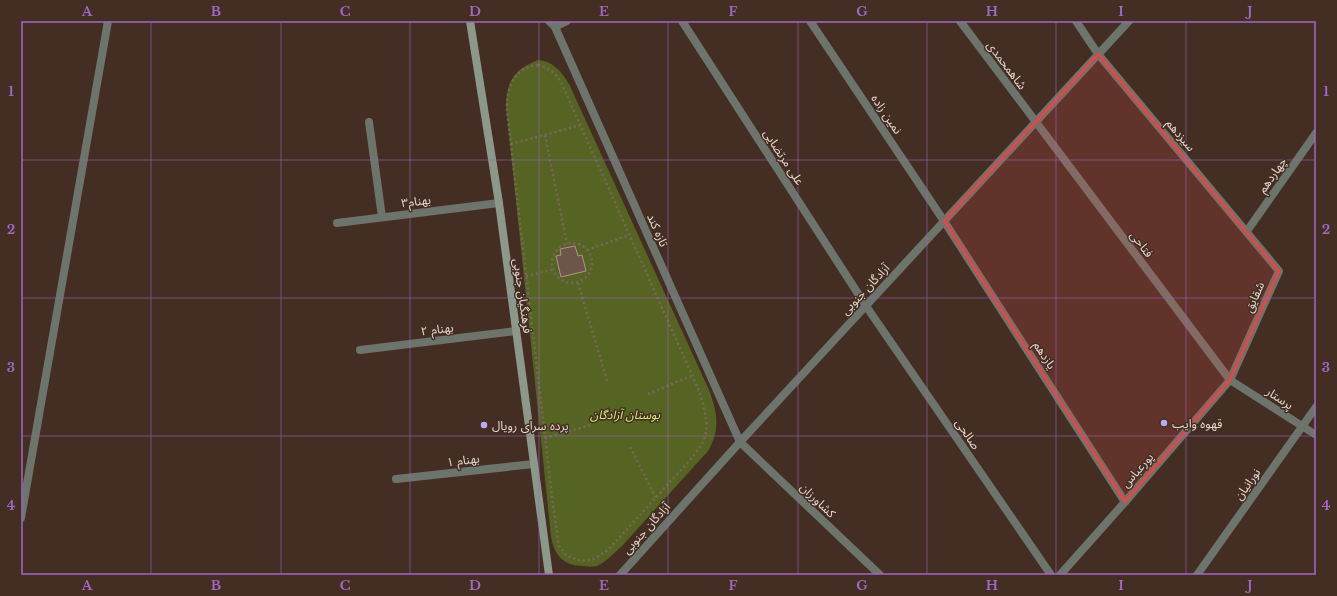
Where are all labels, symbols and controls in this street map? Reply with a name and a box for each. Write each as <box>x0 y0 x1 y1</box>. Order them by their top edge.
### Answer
text: A <box>81 3 93 20</box>
text: B <box>211 3 221 20</box>
text: C <box>340 3 351 20</box>
text: D <box>469 3 481 20</box>
text: E <box>599 3 609 20</box>
text: F <box>729 3 738 20</box>
text: G <box>856 3 868 20</box>
text: H <box>986 3 998 20</box>
text: I <box>1118 3 1124 20</box>
text: J <box>1244 3 1253 20</box>
street label: شاهمحمدی <box>984 38 1030 92</box>
text: 1 <box>8 83 14 100</box>
text: 1 <box>1323 83 1329 100</box>
street label: نمین زاده <box>868 91 906 137</box>
street label: سیزدهم <box>1162 116 1199 156</box>
street label: علی مرتضایی <box>760 126 808 188</box>
street label: چهاردهم <box>1254 154 1291 197</box>
street label: بهنام۳ <box>400 192 432 212</box>
street label: تازه کند <box>644 211 672 249</box>
text: 2 <box>7 221 15 238</box>
text: 2 <box>1322 221 1330 238</box>
street label: فتاحی <box>1127 228 1157 260</box>
street label: فرهنگیان جنوبی <box>510 258 536 334</box>
street label: آزادگان جنوبی <box>838 260 893 318</box>
street label: شقایق <box>1241 279 1268 315</box>
street label: بهنام ۲ <box>420 320 455 340</box>
street label: یازدهم <box>1029 338 1060 373</box>
text: 3 <box>7 359 15 376</box>
text: 3 <box>1322 359 1330 376</box>
street label: پرستار <box>1262 383 1297 413</box>
park label: بوستان آزادگان <box>590 407 661 422</box>
street label: صالحی <box>952 416 984 452</box>
place label: قهوه وایب <box>1172 416 1222 431</box>
place label: پرده سرای رویال <box>492 418 569 434</box>
marker: قهوه وایب <box>1159 418 1169 428</box>
marker: پرده سرای رویال <box>479 420 489 430</box>
street label: پورعباس <box>1118 449 1157 491</box>
street label: بهنام ۱ <box>446 451 481 471</box>
street label: نورانیان <box>1231 465 1263 503</box>
street label: کشاورزان <box>797 479 840 521</box>
text: 4 <box>7 497 16 514</box>
text: 4 <box>1322 497 1331 514</box>
street label: آزادگان جنوبی <box>619 499 674 557</box>
text: A <box>81 577 93 594</box>
text: B <box>211 577 221 594</box>
text: C <box>340 577 351 594</box>
text: D <box>469 577 481 594</box>
text: E <box>599 577 609 594</box>
text: F <box>729 577 738 594</box>
text: G <box>856 577 868 594</box>
text: H <box>986 577 998 594</box>
text: I <box>1118 577 1124 594</box>
text: J <box>1244 577 1253 594</box>

